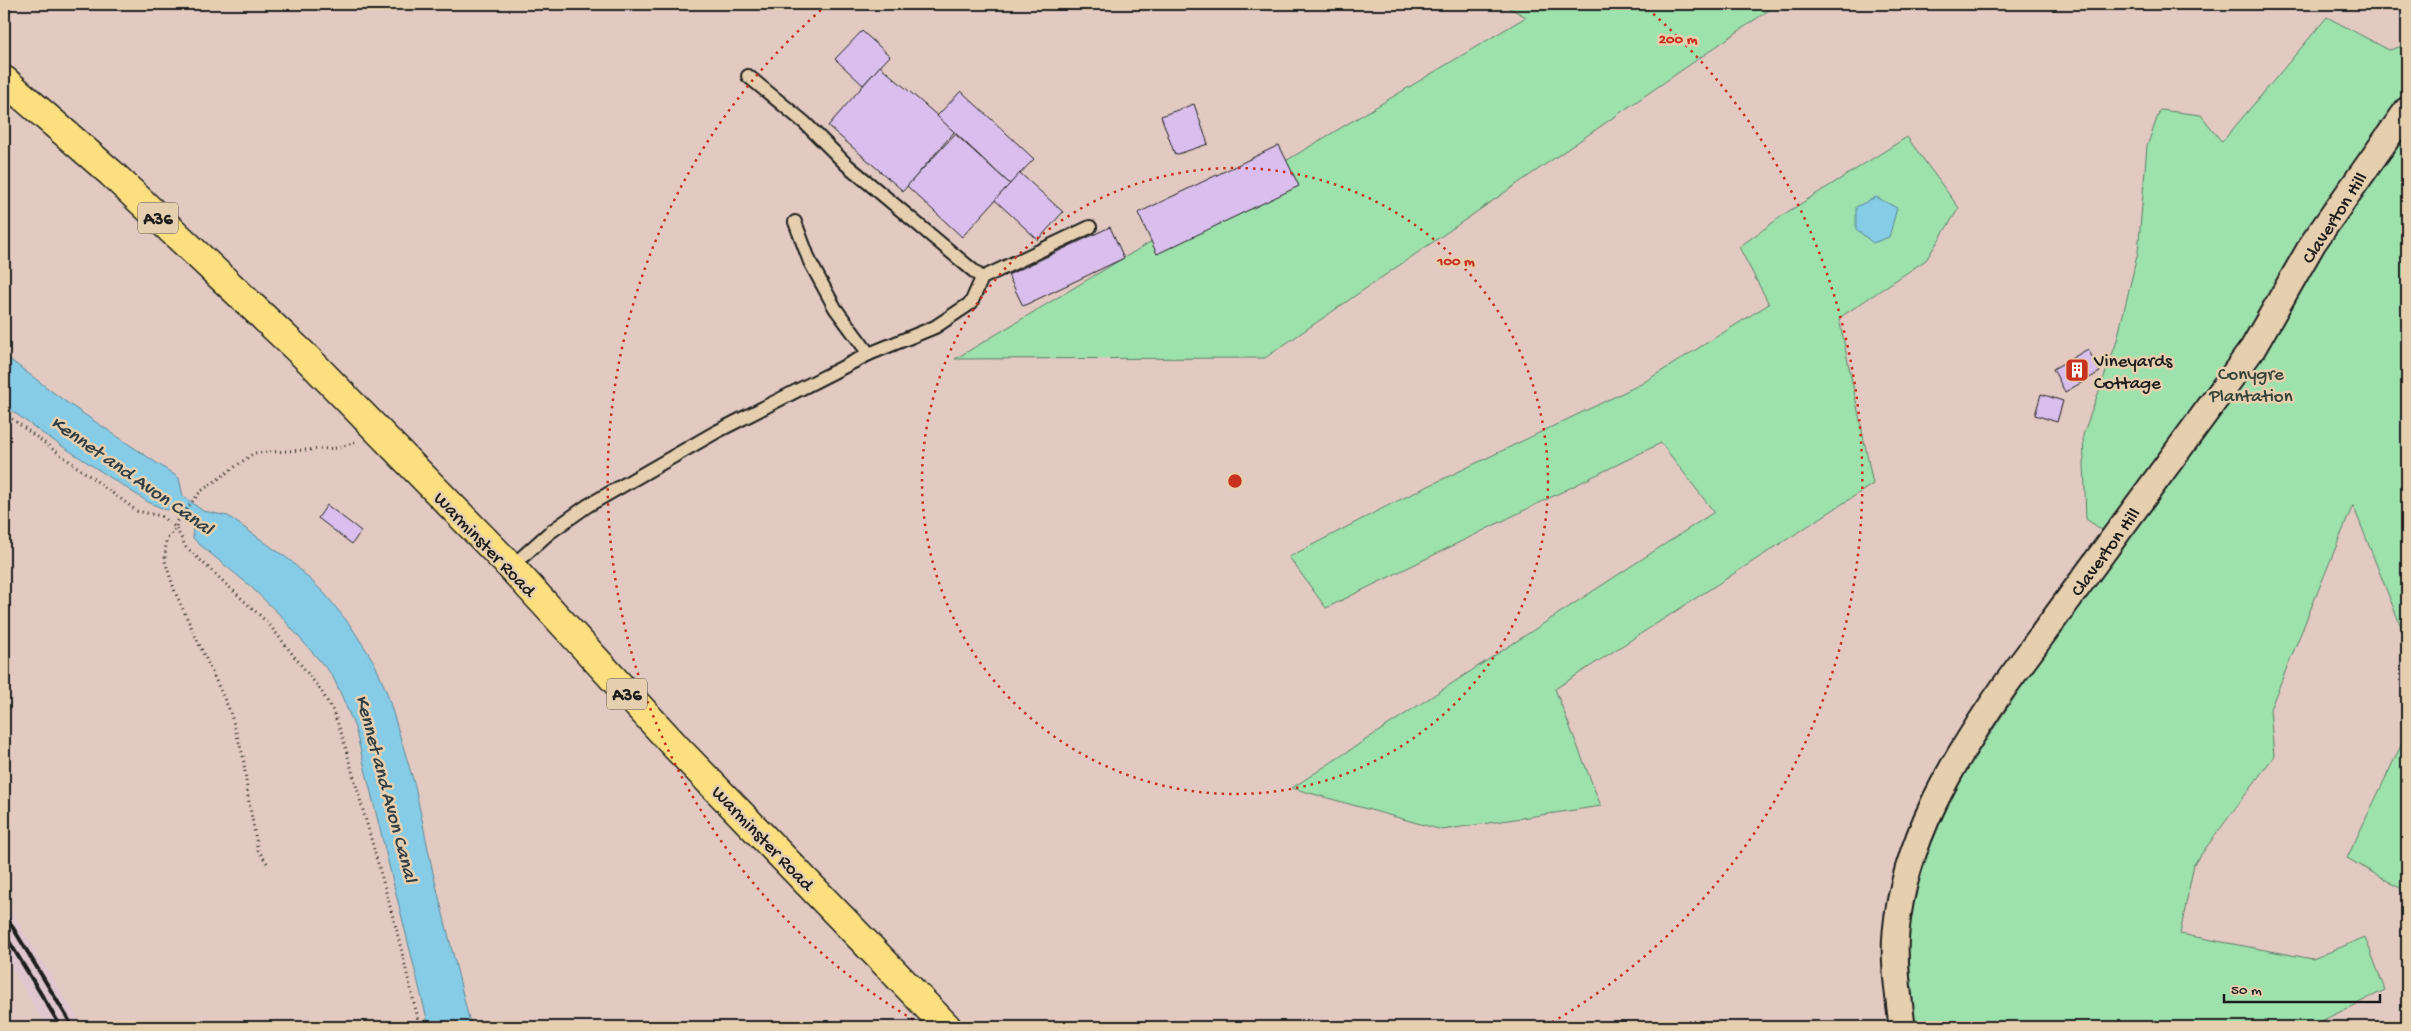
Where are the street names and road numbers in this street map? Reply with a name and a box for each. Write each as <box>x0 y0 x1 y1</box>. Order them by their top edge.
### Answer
street label: Claverton Hill <box>2298 169 2374 269</box>
road number: A36 <box>138 202 178 234</box>
street label: Warminster Road <box>428 488 541 604</box>
street label: Claverton Hill <box>2067 504 2147 602</box>
road number: A36 <box>607 679 647 710</box>
street label: Warminster Road <box>706 782 819 898</box>

